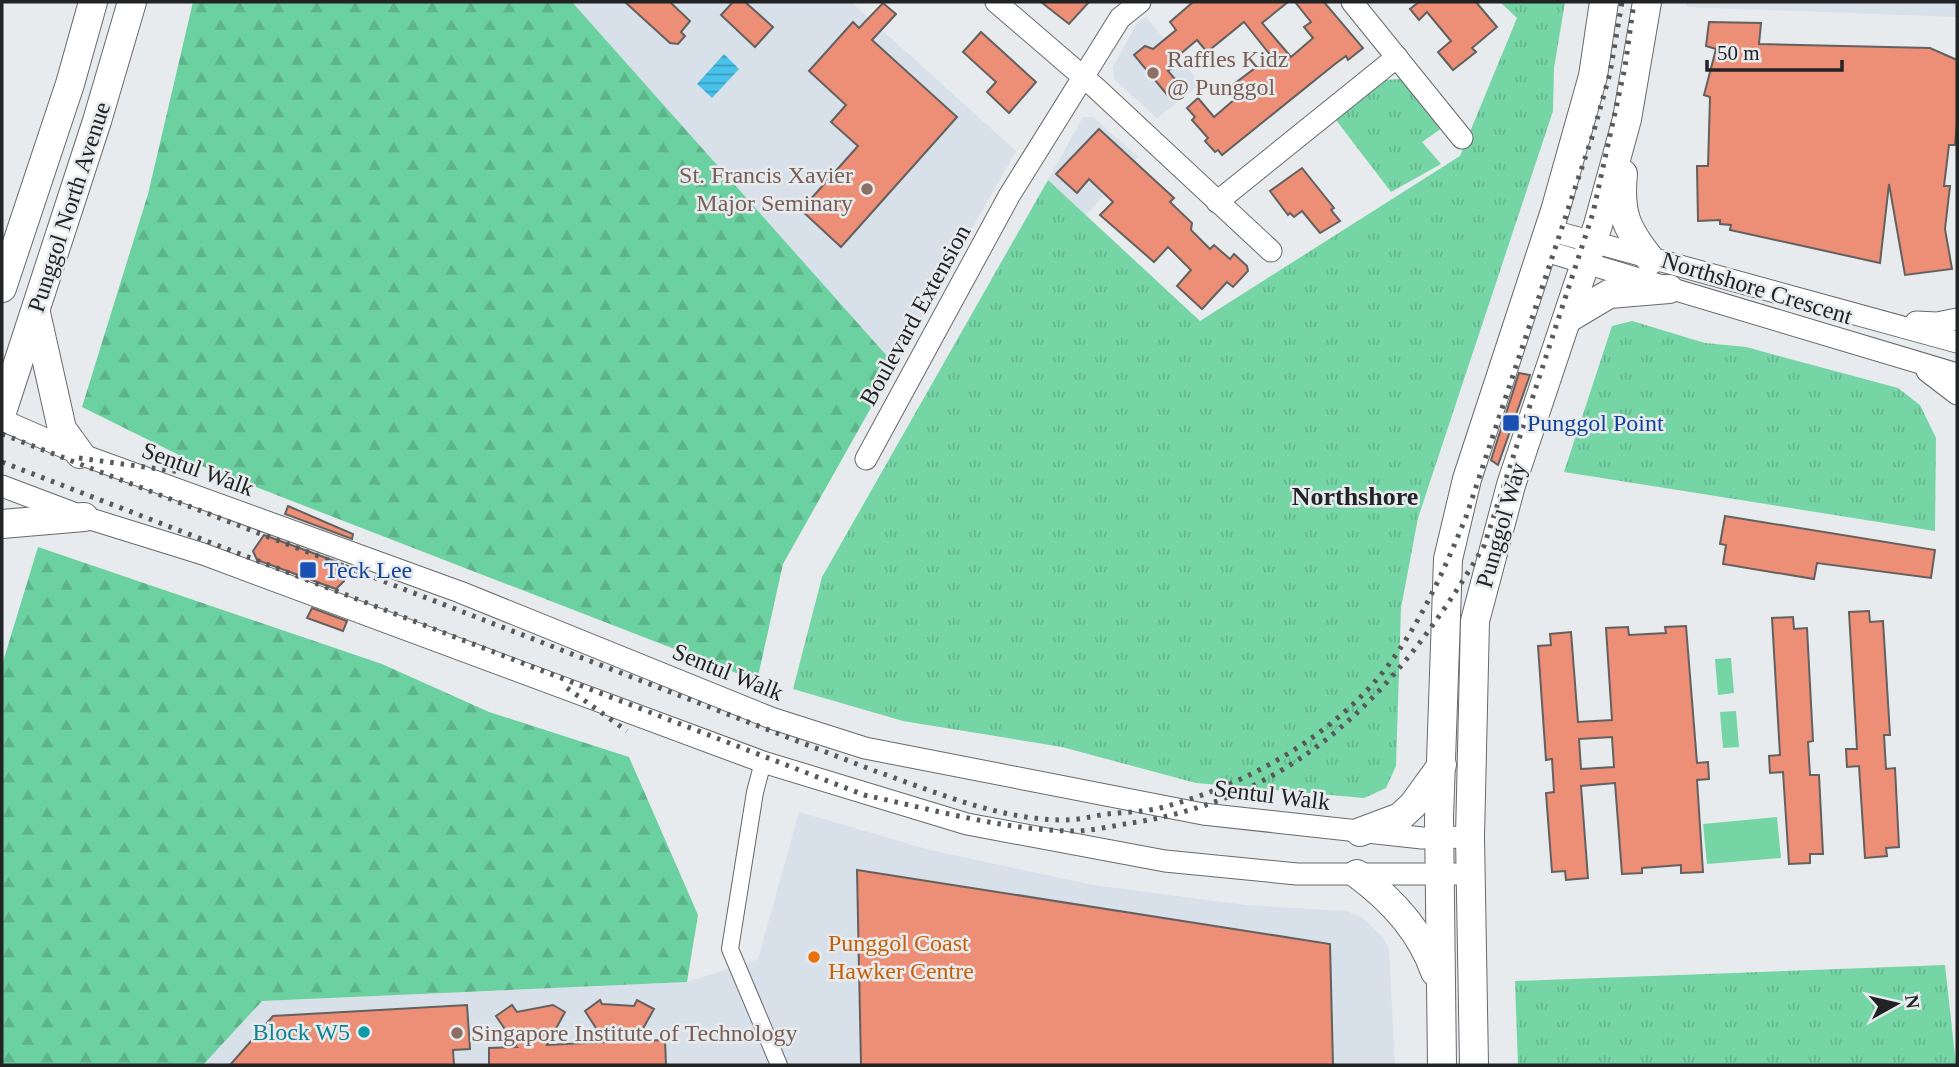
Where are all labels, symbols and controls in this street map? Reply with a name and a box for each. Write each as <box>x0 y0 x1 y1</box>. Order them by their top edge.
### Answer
scale bar <box>1707 28 1842 72</box>
text: 50 m <box>1717 41 1760 65</box>
place label: Raffles Kidz @ Punggol <box>1167 46 1289 100</box>
marker: Raffles Kidz @ Punggol <box>1145 65 1161 81</box>
street label: Punggol North Avenue <box>23 99 115 315</box>
place label: St. Francis Xavier Major Seminary <box>679 162 853 216</box>
marker: St. Francis Xavier Major Seminary <box>859 181 875 197</box>
street label: Boulevard Extension <box>855 220 975 410</box>
street label: Northshore Crescent <box>1659 247 1856 329</box>
place label: Punggol Point <box>1527 410 1664 436</box>
marker: Punggol Point <box>1501 413 1521 433</box>
street label: Sentul Walk <box>139 437 257 501</box>
street label: Punggol Way <box>1471 459 1531 591</box>
district label: Northshore <box>1292 482 1418 511</box>
place label: Teck Lee <box>324 557 412 583</box>
marker: Teck Lee <box>298 560 318 580</box>
street label: Sentul Walk <box>669 638 787 706</box>
street label: Sentul Walk <box>1212 775 1332 815</box>
place label: Punggol Coast Hawker Centre <box>828 930 974 984</box>
marker: Punggol Coast Hawker Centre <box>806 949 822 965</box>
north arrow <box>1861 969 1931 1039</box>
text: N <box>1901 993 1924 1010</box>
place label: Block W5 <box>252 1019 350 1045</box>
place label: Singapore Institute of Technology <box>471 1020 797 1046</box>
marker: Block W5 <box>356 1024 372 1040</box>
marker: Singapore Institute of Technology <box>449 1025 465 1041</box>

